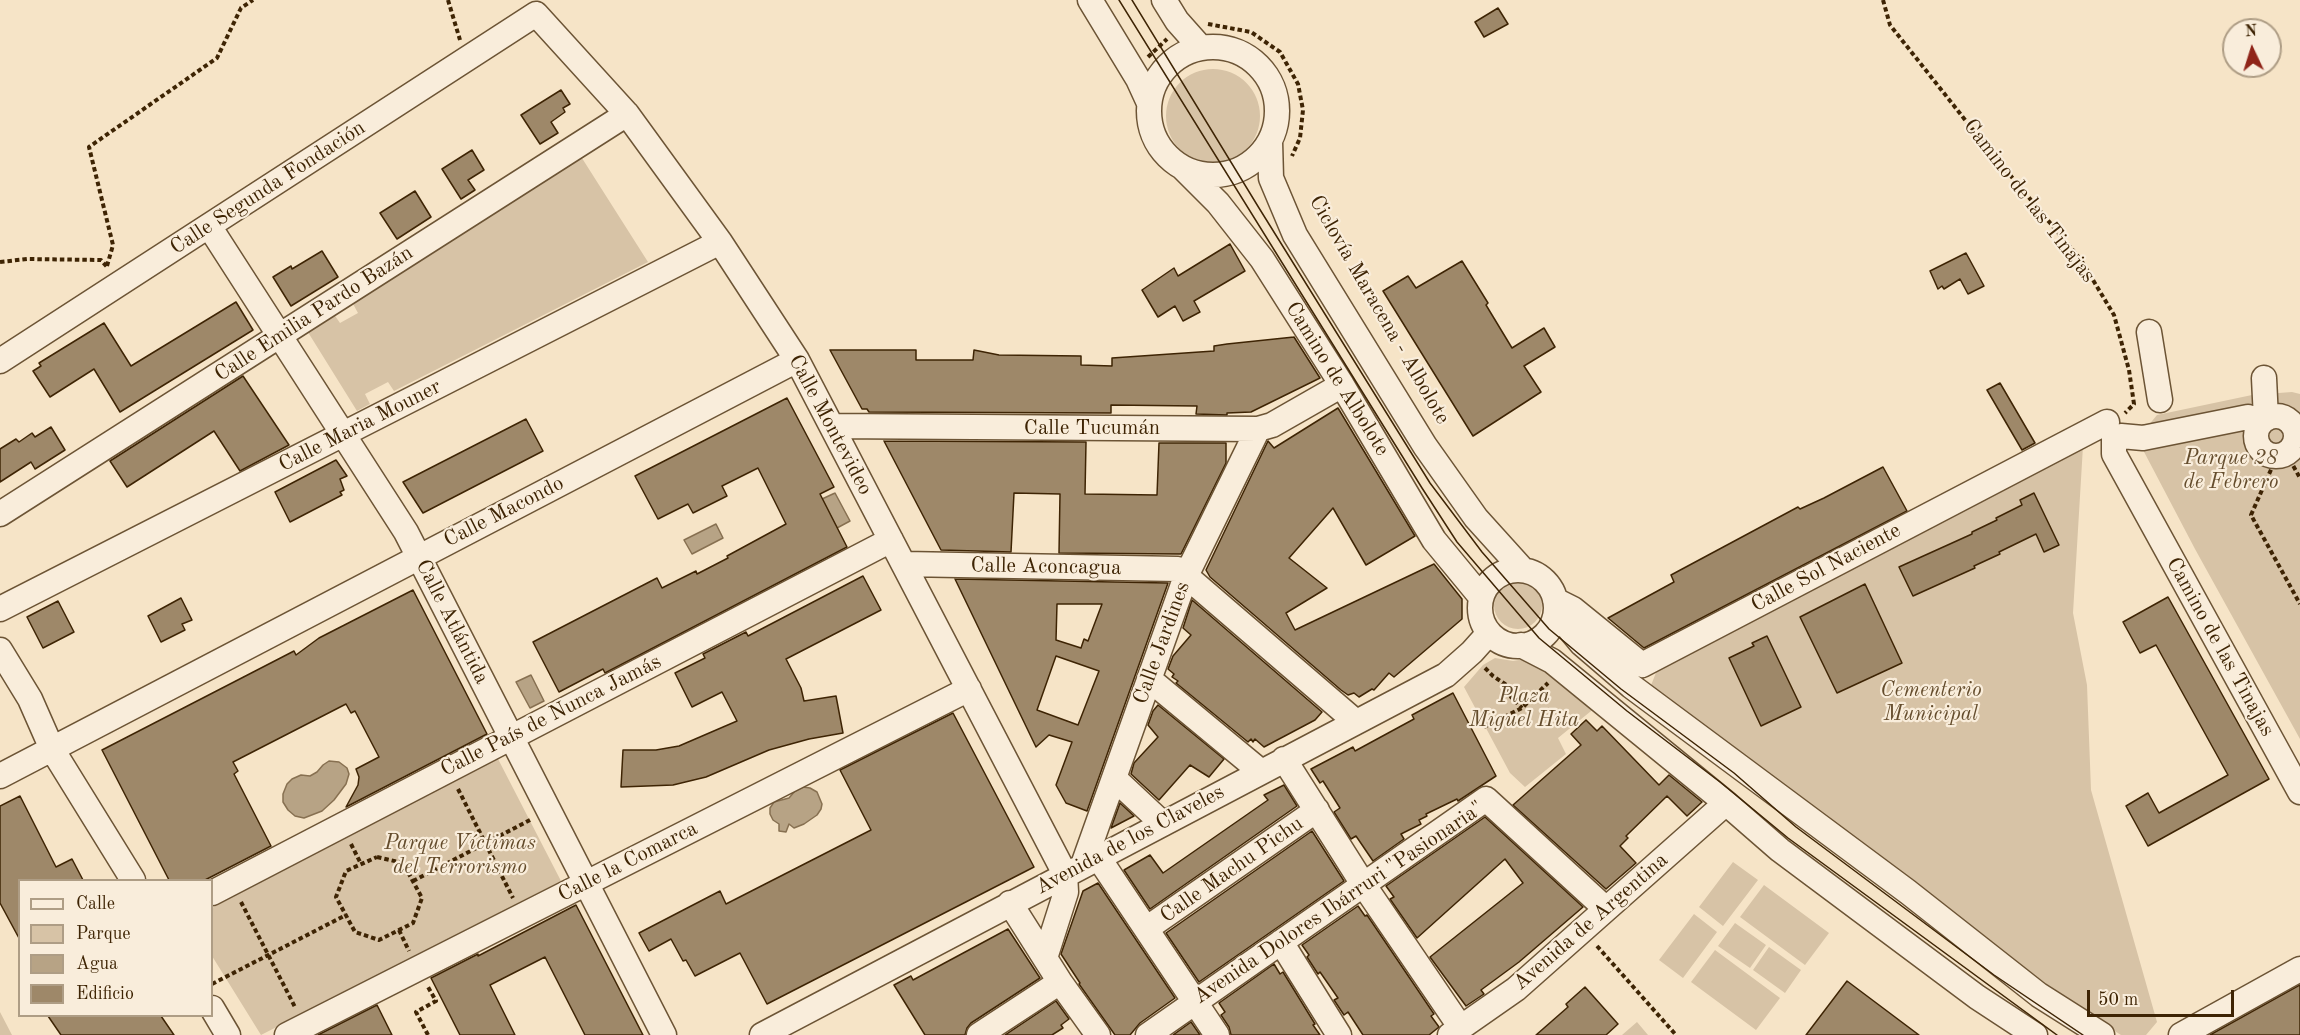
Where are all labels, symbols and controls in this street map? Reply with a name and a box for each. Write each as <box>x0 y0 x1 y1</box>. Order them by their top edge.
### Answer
north arrow <box>2222 18 2282 78</box>
text: N <box>2244 24 2258 40</box>
street label: Camino de las Tinajas <box>1957 114 2101 288</box>
street label: Calle Segunda Fondación <box>166 115 370 261</box>
street label: Ciclovía Maracena - Albolote <box>1303 191 1455 429</box>
street label: Calle Emilia Pardo Bazán <box>210 240 418 388</box>
street label: Camino de Albolote <box>1279 297 1395 461</box>
street label: Calle Montevideo <box>782 350 878 500</box>
street label: Calle Maria Mouner <box>275 374 445 478</box>
street label: Calle Tucumán <box>1024 415 1160 441</box>
park label: Parque 28 de Febrero <box>2184 445 2278 495</box>
street label: Calle Macondo <box>440 471 568 553</box>
street label: Calle Sol Naciente <box>1747 518 1905 618</box>
street label: Calle Aconcagua <box>970 553 1122 581</box>
street label: Camino de las Tinajas <box>2160 553 2280 741</box>
street label: Calle Atlántida <box>410 555 494 689</box>
street label: Calle Jardines <box>1128 578 1196 708</box>
street label: Calle País de Nunca Jamás <box>436 649 666 783</box>
park label: Cementerio Municipal <box>1880 677 1982 727</box>
park label: Plaza Miguel Hita <box>1469 683 1579 733</box>
street label: Avenida de los Claveles <box>1031 780 1229 900</box>
street label: Avenida Dolores Ibárruri "Pasionaria" <box>1189 796 1489 1010</box>
street label: Calle Machu Pichu <box>1156 811 1308 929</box>
street label: Calle la Comarca <box>554 816 702 908</box>
park label: Parque Víctimas del Terrorismo <box>384 830 536 880</box>
street label: Avenida de Argentina <box>1508 848 1674 996</box>
legend <box>18 879 213 1017</box>
text: Calle <box>76 895 115 913</box>
text: Parque <box>76 925 131 943</box>
text: Agua <box>76 955 118 973</box>
scale bar <box>2090 978 2237 1016</box>
text: Edificio <box>76 985 134 1003</box>
text: 50 m <box>2098 991 2138 1009</box>

